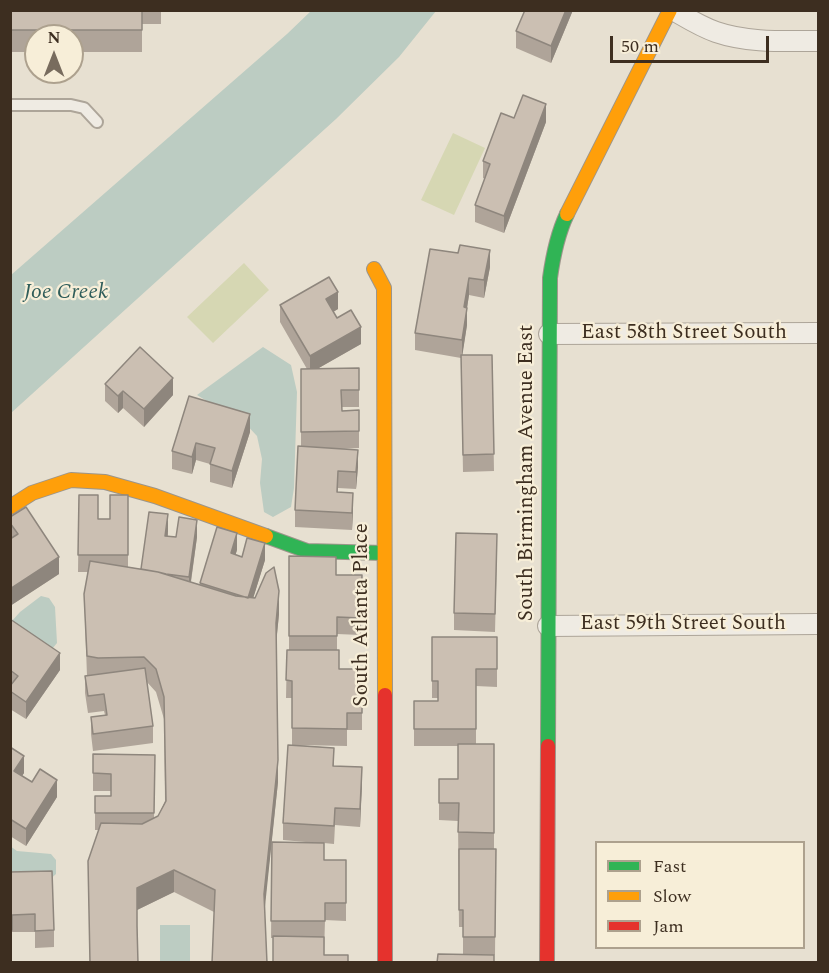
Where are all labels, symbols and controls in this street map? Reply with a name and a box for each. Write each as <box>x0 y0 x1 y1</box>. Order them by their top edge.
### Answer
north arrow <box>24 24 84 84</box>
scale bar <box>613 24 772 62</box>
text: N <box>47 26 61 50</box>
text: 50 m <box>621 33 659 60</box>
water label: Joe Creek <box>24 281 108 307</box>
street label: East 58th Street South <box>581 321 787 347</box>
street label: South Birmingham Avenue East <box>515 325 541 621</box>
street label: South Atlanta Place <box>350 523 376 707</box>
street label: East 59th Street South <box>580 612 786 638</box>
legend <box>595 841 805 949</box>
text: Fast <box>653 853 686 880</box>
text: Slow <box>653 883 691 910</box>
text: Jam <box>653 913 684 940</box>

